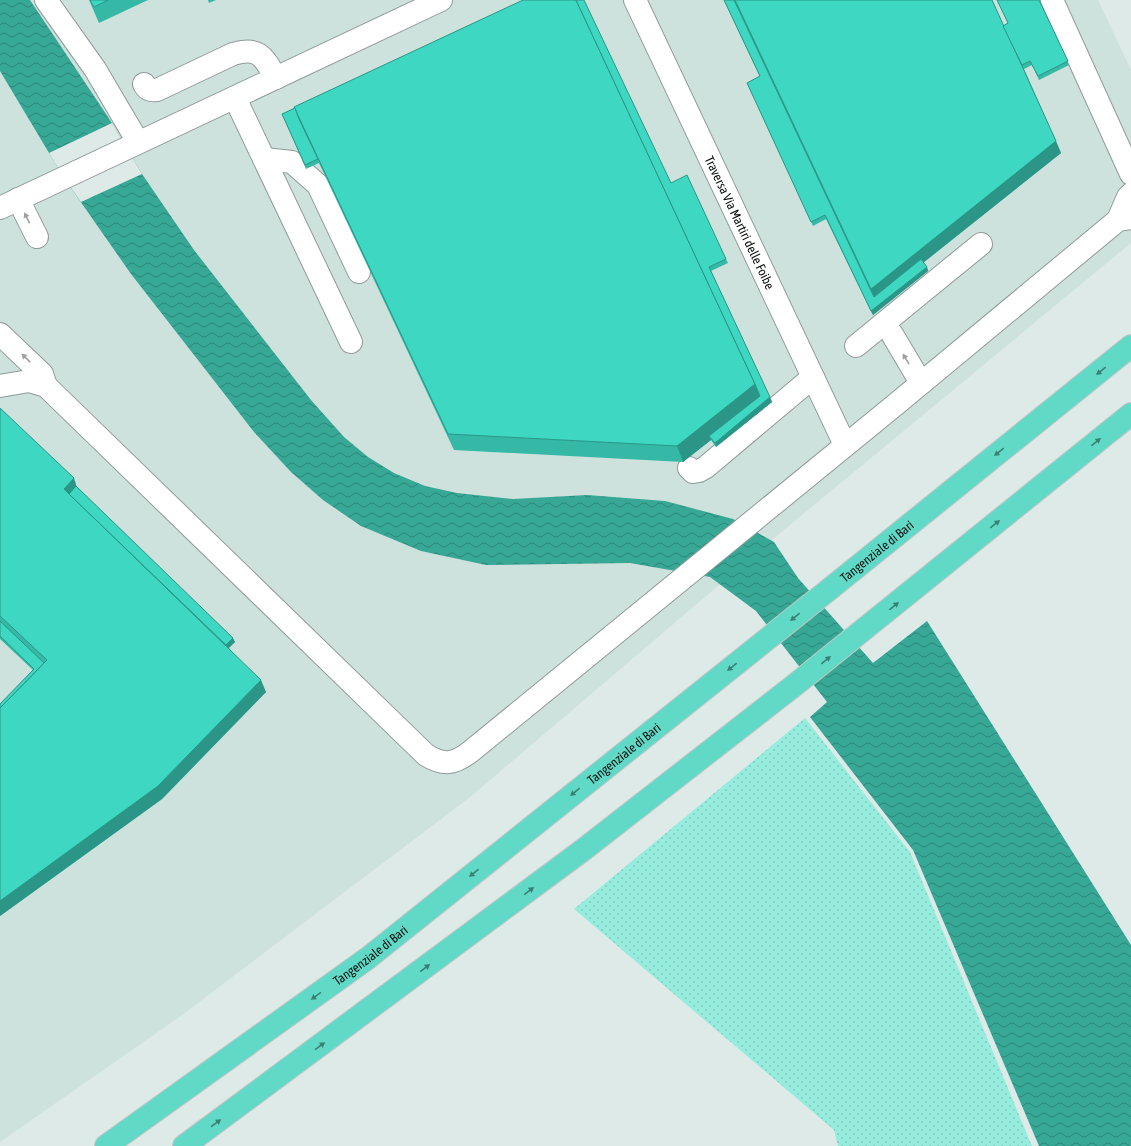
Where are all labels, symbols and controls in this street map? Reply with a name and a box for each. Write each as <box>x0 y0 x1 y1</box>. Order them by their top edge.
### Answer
street label: Traversa Via Martiri delle Foibe <box>702 153 778 292</box>
one-way arrow <box>24 212 30 224</box>
one-way arrow <box>903 353 910 365</box>
one-way arrow <box>20 354 31 363</box>
one-way arrow <box>1095 366 1106 375</box>
one-way arrow <box>1090 438 1101 446</box>
one-way arrow <box>994 448 1005 457</box>
street label: Tangenziale di Bari <box>837 517 916 585</box>
one-way arrow <box>989 519 1000 528</box>
one-way arrow <box>888 601 899 610</box>
one-way arrow <box>790 612 801 621</box>
one-way arrow <box>821 655 832 664</box>
one-way arrow <box>726 663 737 672</box>
street label: Tangenziale di Bari <box>584 720 664 787</box>
one-way arrow <box>570 788 581 797</box>
one-way arrow <box>468 869 479 878</box>
one-way arrow <box>524 887 534 895</box>
street label: Tangenziale di Bari <box>330 922 410 988</box>
one-way arrow <box>419 964 430 972</box>
one-way arrow <box>310 991 321 1000</box>
one-way arrow <box>315 1042 325 1050</box>
one-way arrow <box>210 1119 221 1127</box>

